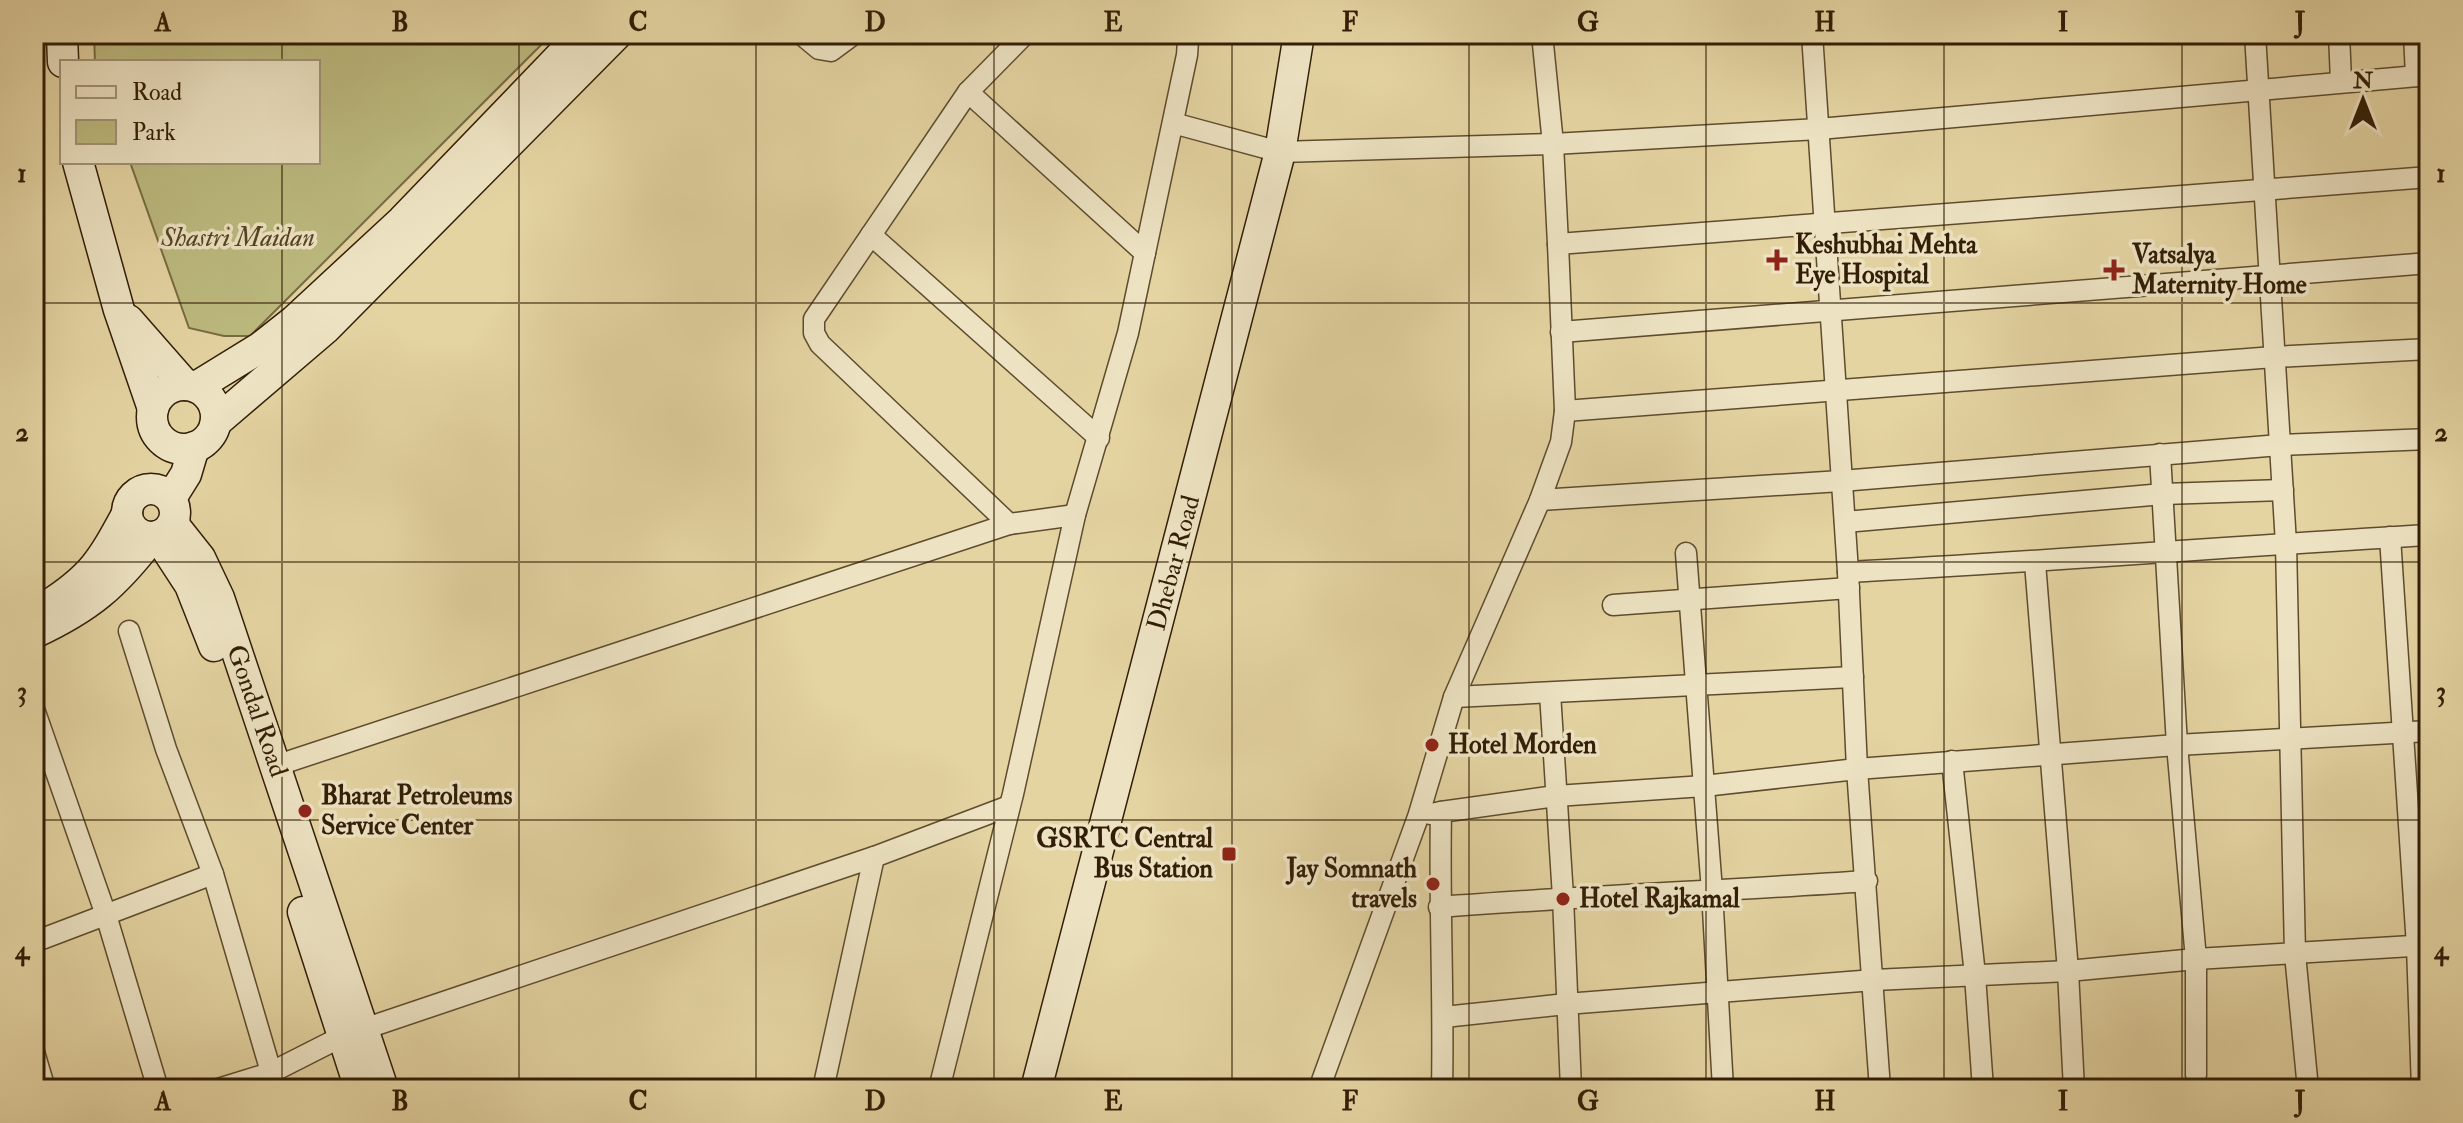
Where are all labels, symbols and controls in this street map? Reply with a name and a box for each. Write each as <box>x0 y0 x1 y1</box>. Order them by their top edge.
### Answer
text: A <box>154 7 172 39</box>
text: B <box>391 7 409 39</box>
text: C <box>628 7 648 39</box>
text: D <box>864 7 886 39</box>
text: E <box>1104 7 1123 39</box>
text: F <box>1342 7 1359 39</box>
text: G <box>1577 7 1599 39</box>
text: H <box>1814 7 1836 39</box>
text: I <box>2058 7 2068 39</box>
text: J <box>2293 7 2306 39</box>
legend <box>60 60 320 164</box>
north arrow <box>2323 60 2403 140</box>
text: N <box>2352 67 2373 95</box>
text: Road <box>132 77 182 108</box>
text: Park <box>132 117 176 148</box>
text: 1 <box>17 158 27 190</box>
text: 1 <box>2436 158 2446 190</box>
park label: Shastri Maidan <box>160 222 315 254</box>
place label: Keshubhai Mehta Eye Hospital <box>1795 229 1978 292</box>
place label: Vatsalya Maternity Home <box>2131 239 2307 302</box>
marker: Keshubhai Mehta Eye Hospital <box>1766 249 1788 271</box>
marker: Vatsalya Maternity Home <box>2103 259 2125 281</box>
text: 2 <box>15 417 29 449</box>
text: 2 <box>2434 417 2448 449</box>
street label: Dhebar Road <box>1141 492 1207 634</box>
street label: Gondal Road <box>219 641 295 781</box>
text: 3 <box>17 676 27 708</box>
text: 3 <box>2436 676 2446 708</box>
place label: Hotel Morden <box>1448 729 1597 761</box>
marker: Hotel Morden <box>1423 736 1441 754</box>
place label: Bharat Petroleums Service Center <box>321 780 512 842</box>
marker: Bharat Petroleums Service Center <box>296 802 314 820</box>
place label: GSRTC Central Bus Station <box>1036 823 1214 885</box>
marker: GSRTC Central Bus Station <box>1220 845 1238 863</box>
place label: Jay Somnath travels <box>1284 853 1417 915</box>
marker: Jay Somnath travels <box>1424 875 1442 893</box>
place label: Hotel Rajkamal <box>1579 883 1740 915</box>
marker: Hotel Rajkamal <box>1554 890 1572 908</box>
text: 4 <box>14 935 31 967</box>
text: 4 <box>2433 935 2450 967</box>
text: A <box>154 1086 172 1118</box>
text: B <box>391 1086 409 1118</box>
text: C <box>628 1086 648 1118</box>
text: D <box>864 1086 886 1118</box>
text: E <box>1104 1086 1123 1118</box>
text: F <box>1342 1086 1359 1118</box>
text: G <box>1577 1086 1599 1118</box>
text: H <box>1814 1086 1836 1118</box>
text: I <box>2058 1086 2068 1118</box>
text: J <box>2293 1086 2306 1118</box>

